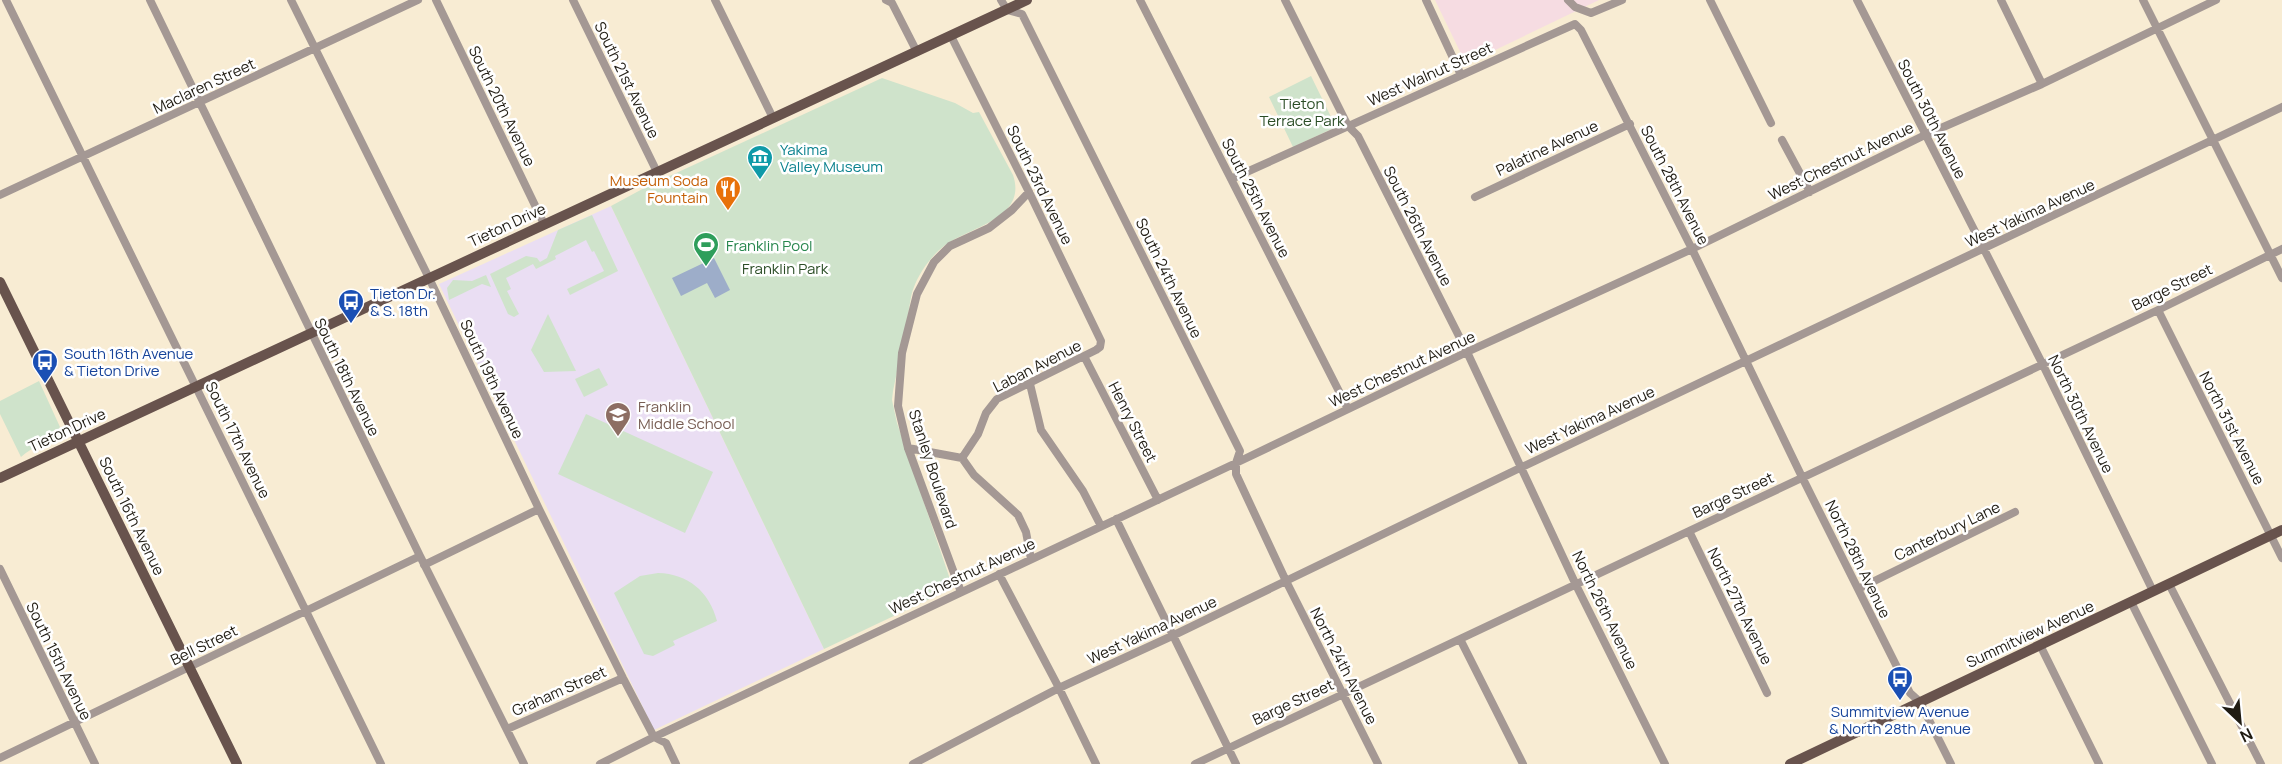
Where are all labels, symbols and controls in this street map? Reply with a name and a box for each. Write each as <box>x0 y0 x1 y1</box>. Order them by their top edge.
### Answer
street label: South 21st Avenue <box>590 18 665 142</box>
street label: West Walnut Street <box>1364 37 1496 111</box>
street label: South 20th Avenue <box>464 42 540 170</box>
street label: Maclaren Street <box>149 53 259 119</box>
street label: South 30th Avenue <box>1893 56 1971 183</box>
park label: Tieton Terrace Park <box>1259 93 1345 131</box>
street label: Palatine Avenue <box>1493 115 1602 181</box>
street label: West Chestnut Avenue <box>1765 117 1917 205</box>
street label: South 23rd Avenue <box>1002 122 1078 248</box>
street label: South 28th Avenue <box>1636 122 1714 249</box>
street label: South 25th Avenue <box>1217 135 1295 262</box>
place label: Yakima Valley Museum <box>780 139 883 177</box>
museum icon: Yakima Valley Museum <box>745 143 775 181</box>
street label: South 26th Avenue <box>1379 162 1457 290</box>
place label: Museum Soda Fountain <box>610 170 708 208</box>
restaurant icon: Museum Soda Fountain <box>713 174 743 212</box>
street label: West Yakima Avenue <box>1962 174 2098 252</box>
street label: Tieton Drive <box>465 198 549 252</box>
street label: South 24th Avenue <box>1131 214 1207 342</box>
sports icon: Franklin Pool <box>691 230 721 268</box>
place label: Franklin Pool <box>726 235 813 256</box>
park label: Franklin Park <box>742 258 829 279</box>
street label: Barge Street <box>2128 258 2216 316</box>
place label: Tieton Dr. & S. 18th <box>370 283 436 321</box>
bus stop icon: Tieton Dr. & S. 18th <box>336 287 366 325</box>
street label: South 18th Avenue <box>309 315 385 440</box>
street label: South 19th Avenue <box>455 316 529 442</box>
street label: West Chestnut Avenue <box>1325 326 1479 412</box>
street label: Laban Avenue <box>989 335 1085 397</box>
place label: South 16th Avenue & Tieton Drive <box>64 343 194 381</box>
bus stop icon: South 16th Avenue & Tieton Drive <box>30 347 60 385</box>
street label: North 30th Avenue <box>2043 351 2119 477</box>
street label: North 31st Avenue <box>2194 368 2270 489</box>
street label: South 17th Avenue <box>201 378 276 502</box>
street label: Henry Street <box>1104 378 1162 466</box>
street label: West Yakima Avenue <box>1522 381 1658 459</box>
place label: Franklin Middle School <box>638 396 735 434</box>
school or university icon: Franklin Middle School <box>603 400 633 438</box>
street label: Tieton Drive <box>25 403 109 457</box>
street label: Stanley Boulevard <box>904 407 962 531</box>
street label: South 16th Avenue <box>94 453 170 579</box>
street label: Barge Street <box>1689 467 1777 523</box>
street label: North 28th Avenue <box>1820 496 1896 622</box>
street label: Canterbury Lane <box>1890 496 2004 566</box>
street label: West Chestnut Avenue <box>885 533 1039 619</box>
street label: North 27th Avenue <box>1703 544 1778 668</box>
street label: North 26th Avenue <box>1567 547 1643 673</box>
street label: West Yakima Avenue <box>1084 591 1220 669</box>
street label: Summitview Avenue <box>1963 595 2097 673</box>
street label: South 15th Avenue <box>21 599 97 724</box>
street label: North 24th Avenue <box>1305 604 1383 728</box>
street label: Bell Street <box>167 620 241 670</box>
street label: Graham Street <box>509 661 609 721</box>
bus stop icon: Summitview Avenue & North 28th Avenue <box>1885 664 1915 702</box>
street label: Barge Street <box>1249 674 1337 730</box>
north arrow <box>2210 692 2270 752</box>
place label: Summitview Avenue & North 28th Avenue <box>1829 701 1971 739</box>
text: N <box>2237 723 2257 748</box>

